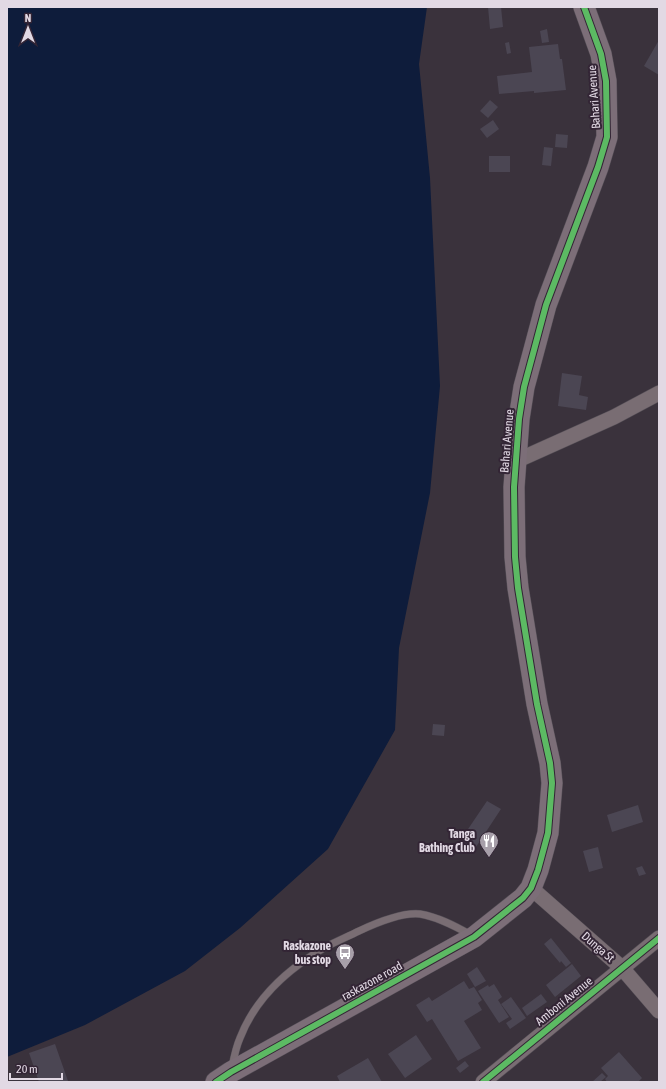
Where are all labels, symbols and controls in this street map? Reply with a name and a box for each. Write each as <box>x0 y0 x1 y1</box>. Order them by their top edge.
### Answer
north arrow <box>8 8 48 48</box>
text: N <box>25 12 31 24</box>
street label: Bahari Avenue <box>585 65 603 129</box>
street label: Bahari Avenue <box>497 409 517 473</box>
place label: Tanga Bathing Club <box>419 827 475 855</box>
restaurant icon: Tanga Bathing Club <box>478 830 500 858</box>
street label: Dunga St <box>579 929 618 965</box>
place label: Raskazone bus stop <box>283 939 332 967</box>
bus stop icon: Raskazone bus stop <box>334 942 356 970</box>
street label: raskazone road <box>339 959 405 1003</box>
street label: Amboni Avenue <box>533 974 595 1028</box>
scale bar <box>10 1055 62 1081</box>
text: 20 m <box>16 1062 38 1076</box>

